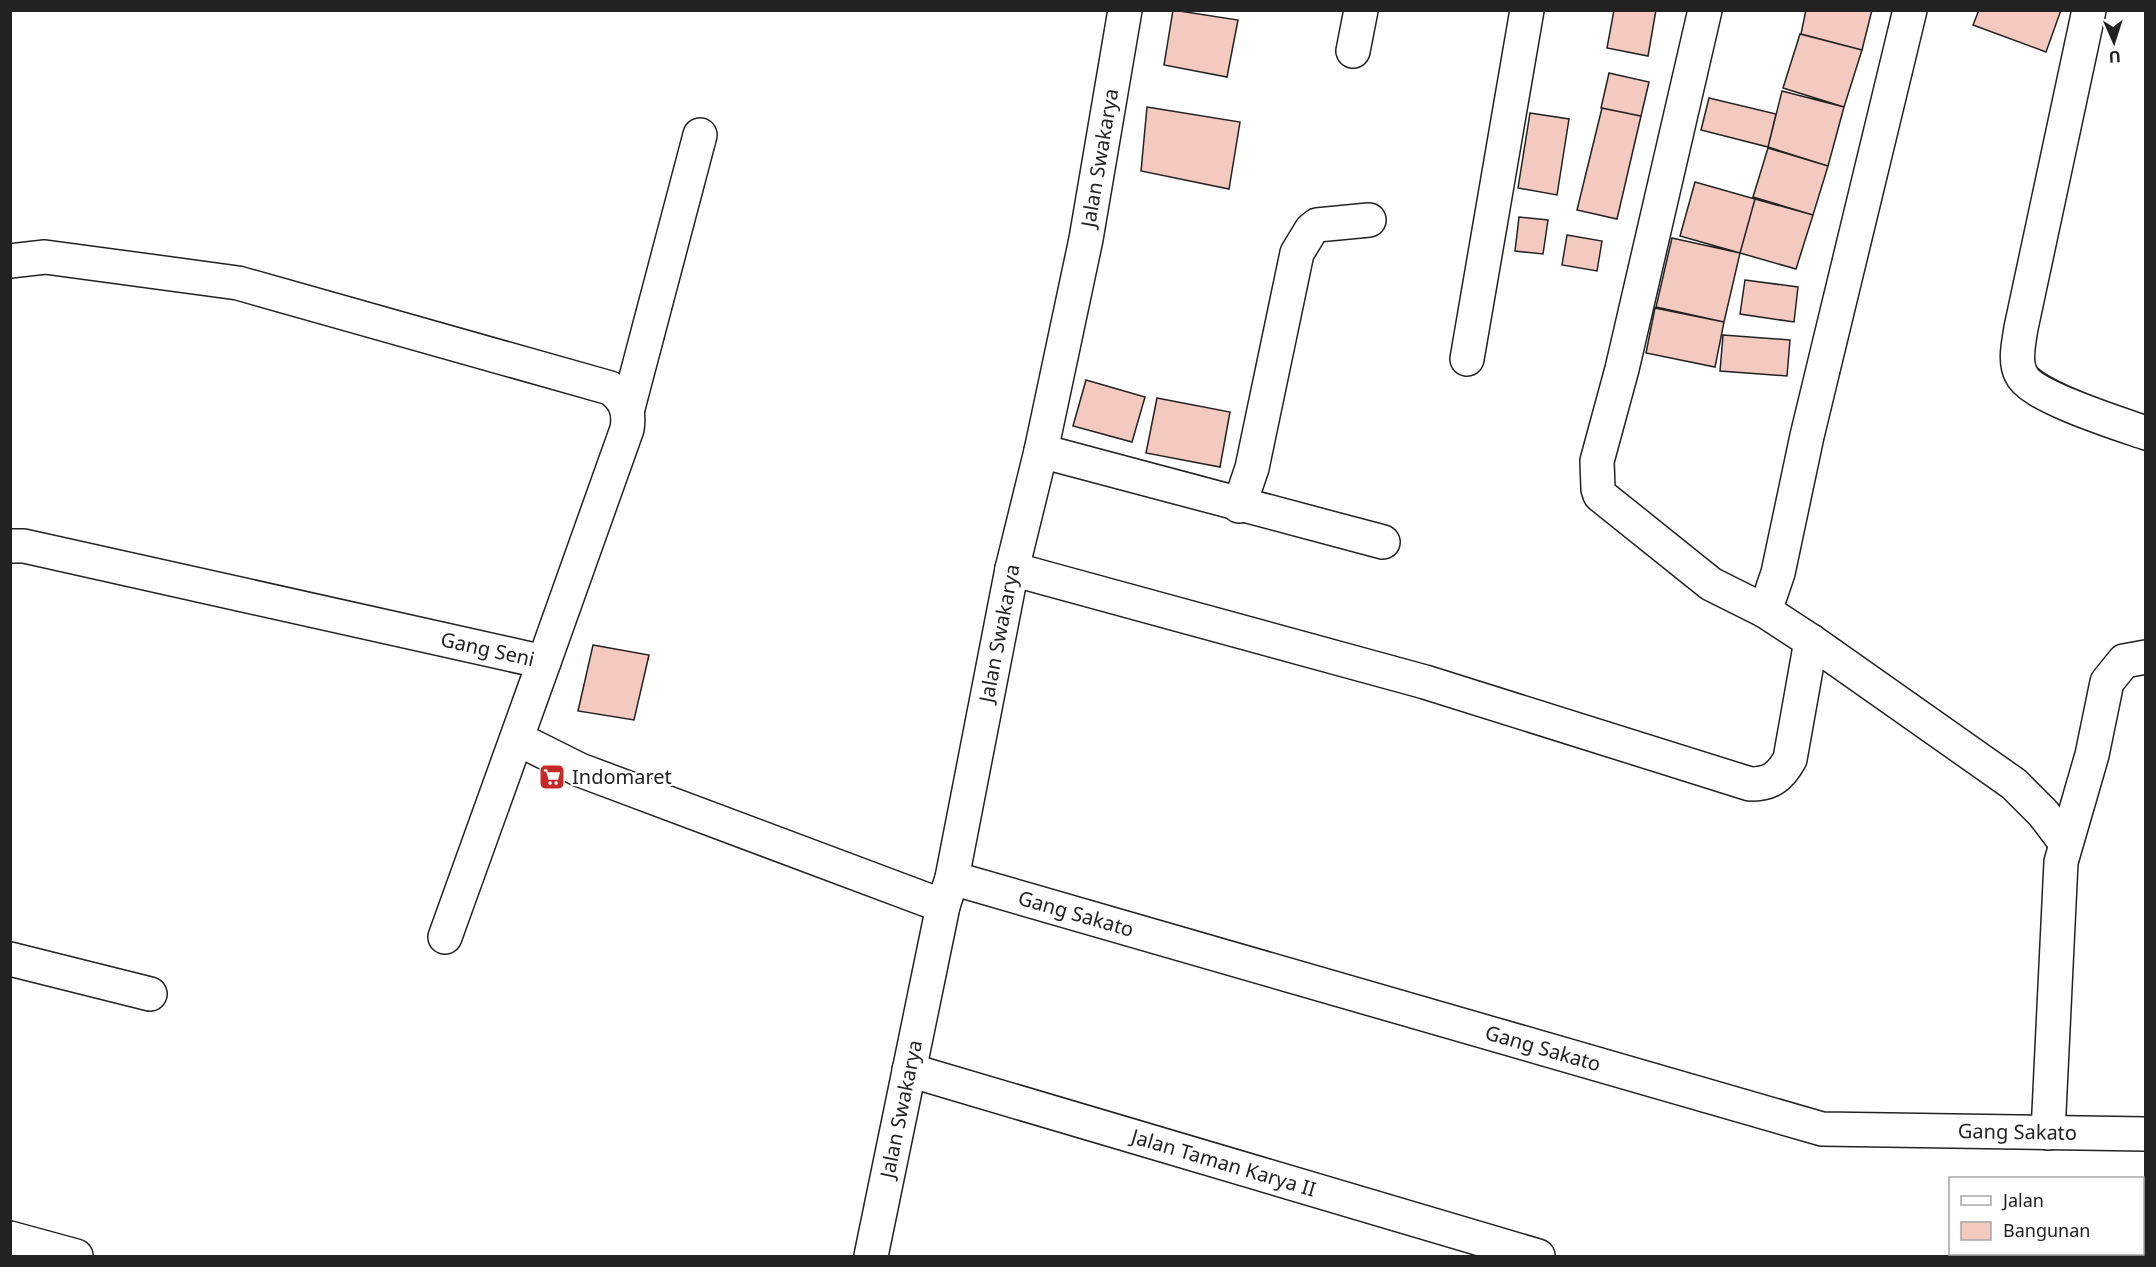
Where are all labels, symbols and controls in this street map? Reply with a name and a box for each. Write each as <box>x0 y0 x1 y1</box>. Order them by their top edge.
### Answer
north arrow <box>2084 12 2144 72</box>
text: U <box>2108 46 2121 68</box>
street label: Jalan Swakarya <box>1074 86 1124 231</box>
street label: Jalan Swakarya <box>972 562 1026 707</box>
street label: Gang Seni <box>438 625 537 673</box>
supermarket icon: Indomaret <box>537 762 567 792</box>
place label: Indomaret <box>572 763 672 790</box>
street label: Gang Sakato <box>1015 884 1137 943</box>
street label: Gang Sakato <box>1482 1019 1604 1077</box>
street label: Jalan Swakarya <box>873 1038 928 1182</box>
street label: Gang Sakato <box>1958 1117 2077 1146</box>
street label: Jalan Taman Karya II <box>1126 1122 1319 1203</box>
legend <box>1949 1177 2144 1255</box>
text: Jalan <box>2001 1188 2044 1212</box>
text: Bangunan <box>2003 1218 2090 1242</box>

